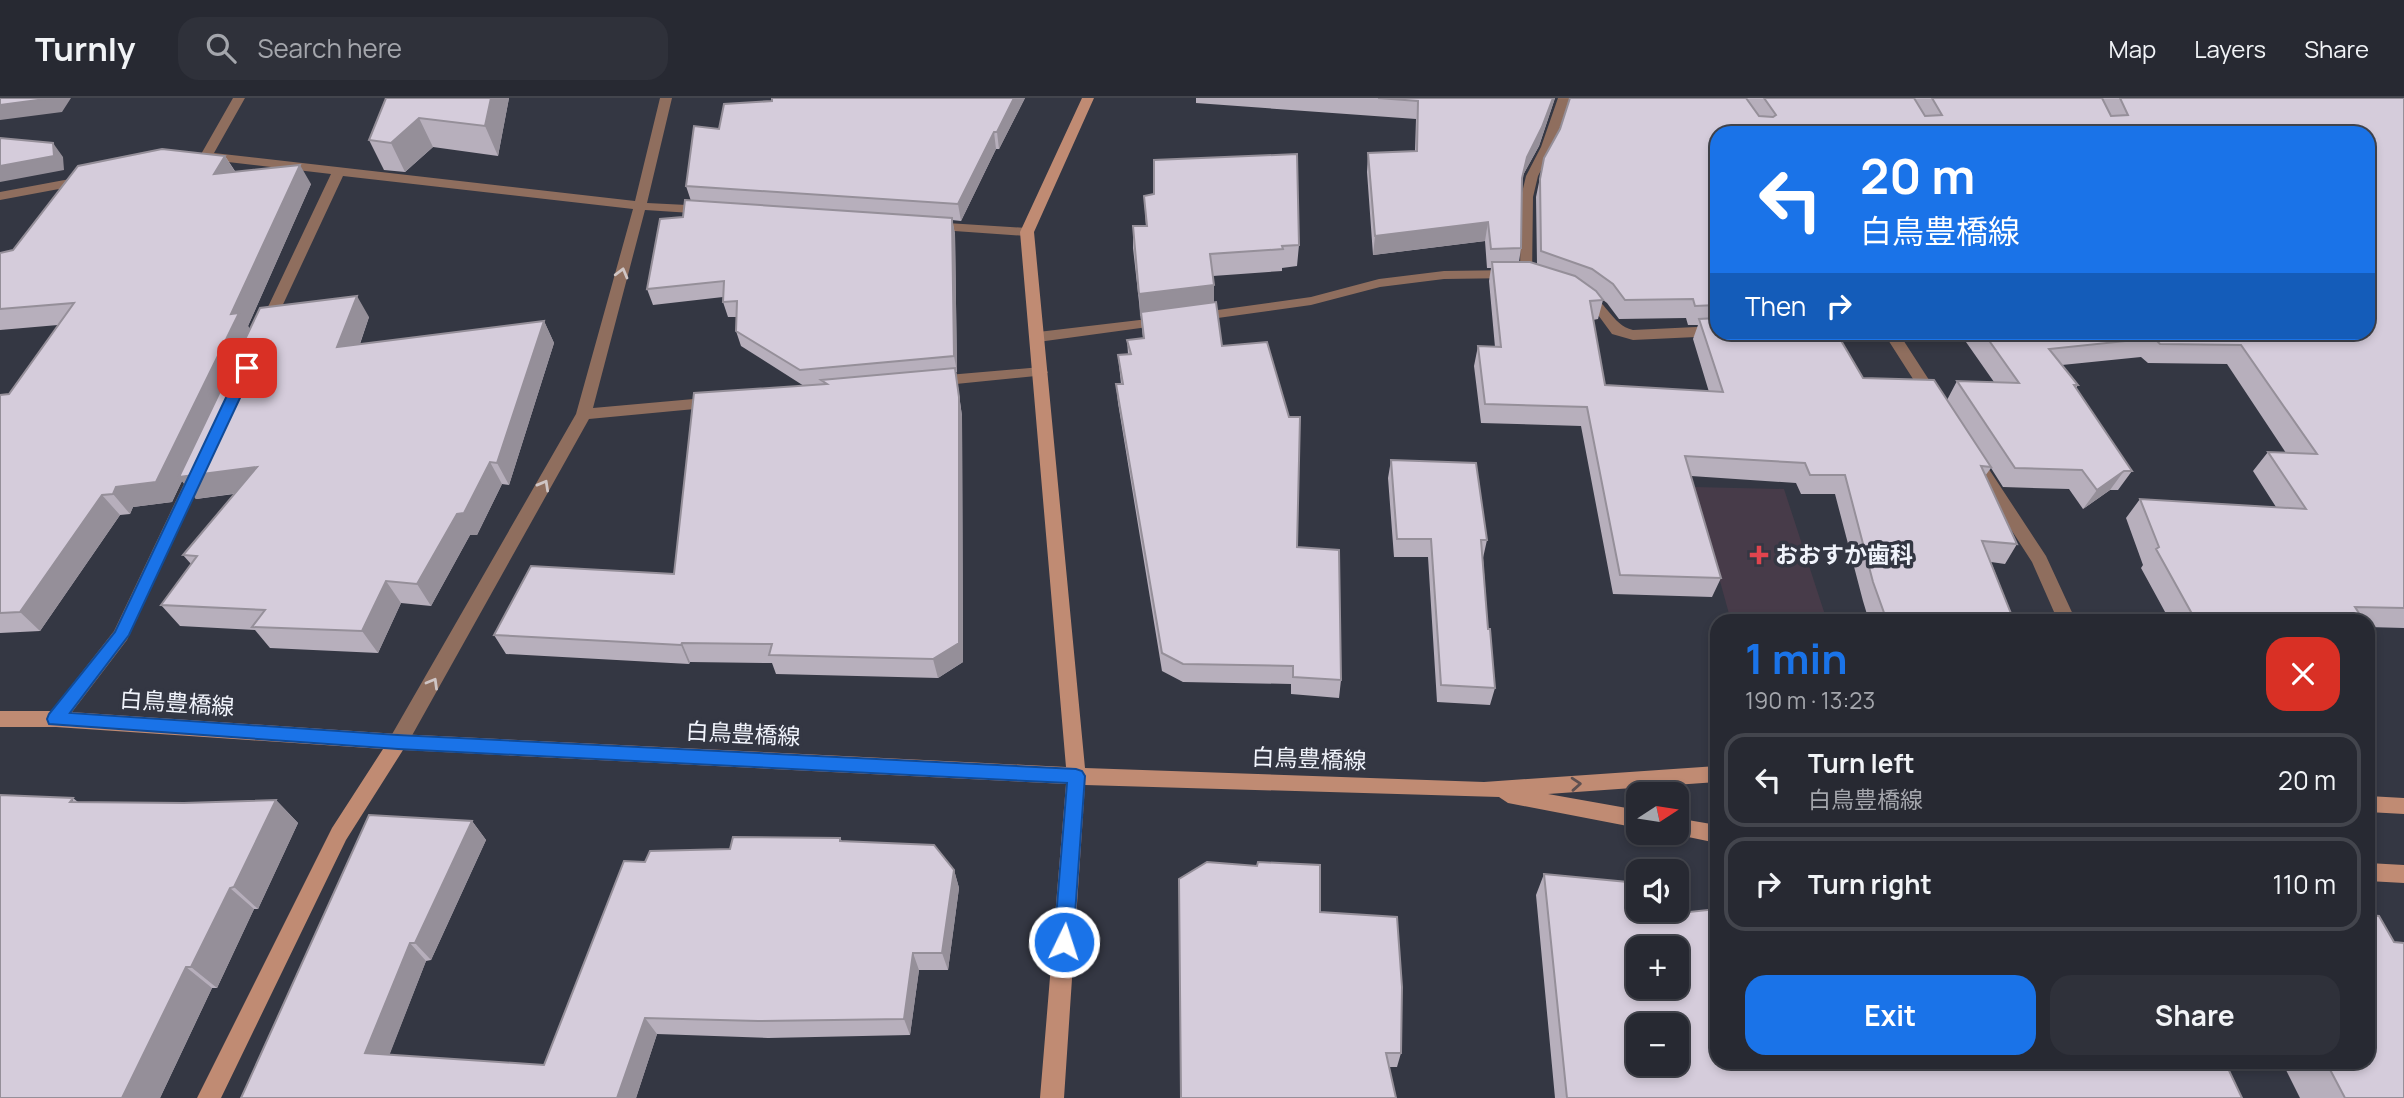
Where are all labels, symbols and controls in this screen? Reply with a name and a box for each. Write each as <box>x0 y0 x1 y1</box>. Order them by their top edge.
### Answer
search box <box>178 17 668 80</box>
text: Turnly <box>35 26 136 71</box>
icon: search <box>202 29 240 67</box>
text: Search here <box>258 30 402 66</box>
text: Map <box>2109 32 2156 65</box>
text: Layers <box>2194 32 2266 65</box>
text: Share <box>2304 32 2369 65</box>
text: 20 m <box>1860 142 1975 209</box>
icon: left <box>1745 154 1836 245</box>
text: 白鳥豊橋線 <box>1860 209 2020 253</box>
one-way arrow <box>614 267 628 279</box>
icon: right <box>1820 287 1858 325</box>
text: Then <box>1745 288 1806 324</box>
pin <box>217 338 277 398</box>
icon: arrive <box>228 349 266 387</box>
one-way arrow <box>536 480 549 492</box>
place label: おおすか歯科 <box>1775 538 1913 570</box>
marker: おおすか歯科 <box>1749 545 1769 565</box>
text: 1 min <box>1745 629 1848 687</box>
button: close <box>2266 637 2340 711</box>
one-way arrow <box>424 678 437 691</box>
street label: 白鳥豊橋線 <box>119 682 236 722</box>
text: 190 m · 13:23 <box>1745 684 1875 716</box>
street label: 白鳥豊橋線 <box>685 714 801 752</box>
street label: 白鳥豊橋線 <box>1251 740 1367 776</box>
text: Turn left <box>1808 745 1915 781</box>
icon: left <box>1749 761 1787 799</box>
text: 20 m <box>2278 762 2336 798</box>
one-way arrow <box>1571 777 1582 792</box>
north arrow <box>1626 782 1689 845</box>
map controls <box>1626 782 1689 1076</box>
text: 白鳥豊橋線 <box>1808 783 1923 815</box>
button: sound <box>1626 859 1689 922</box>
icon: right <box>1749 865 1787 903</box>
text: Turn right <box>1808 866 1932 902</box>
text: 110 m <box>2273 866 2336 902</box>
position arrow <box>1027 905 1101 979</box>
button: + <box>1626 936 1689 999</box>
button: Exit <box>1745 975 2036 1055</box>
button: Share <box>2050 975 2340 1055</box>
button: − <box>1626 1013 1689 1076</box>

